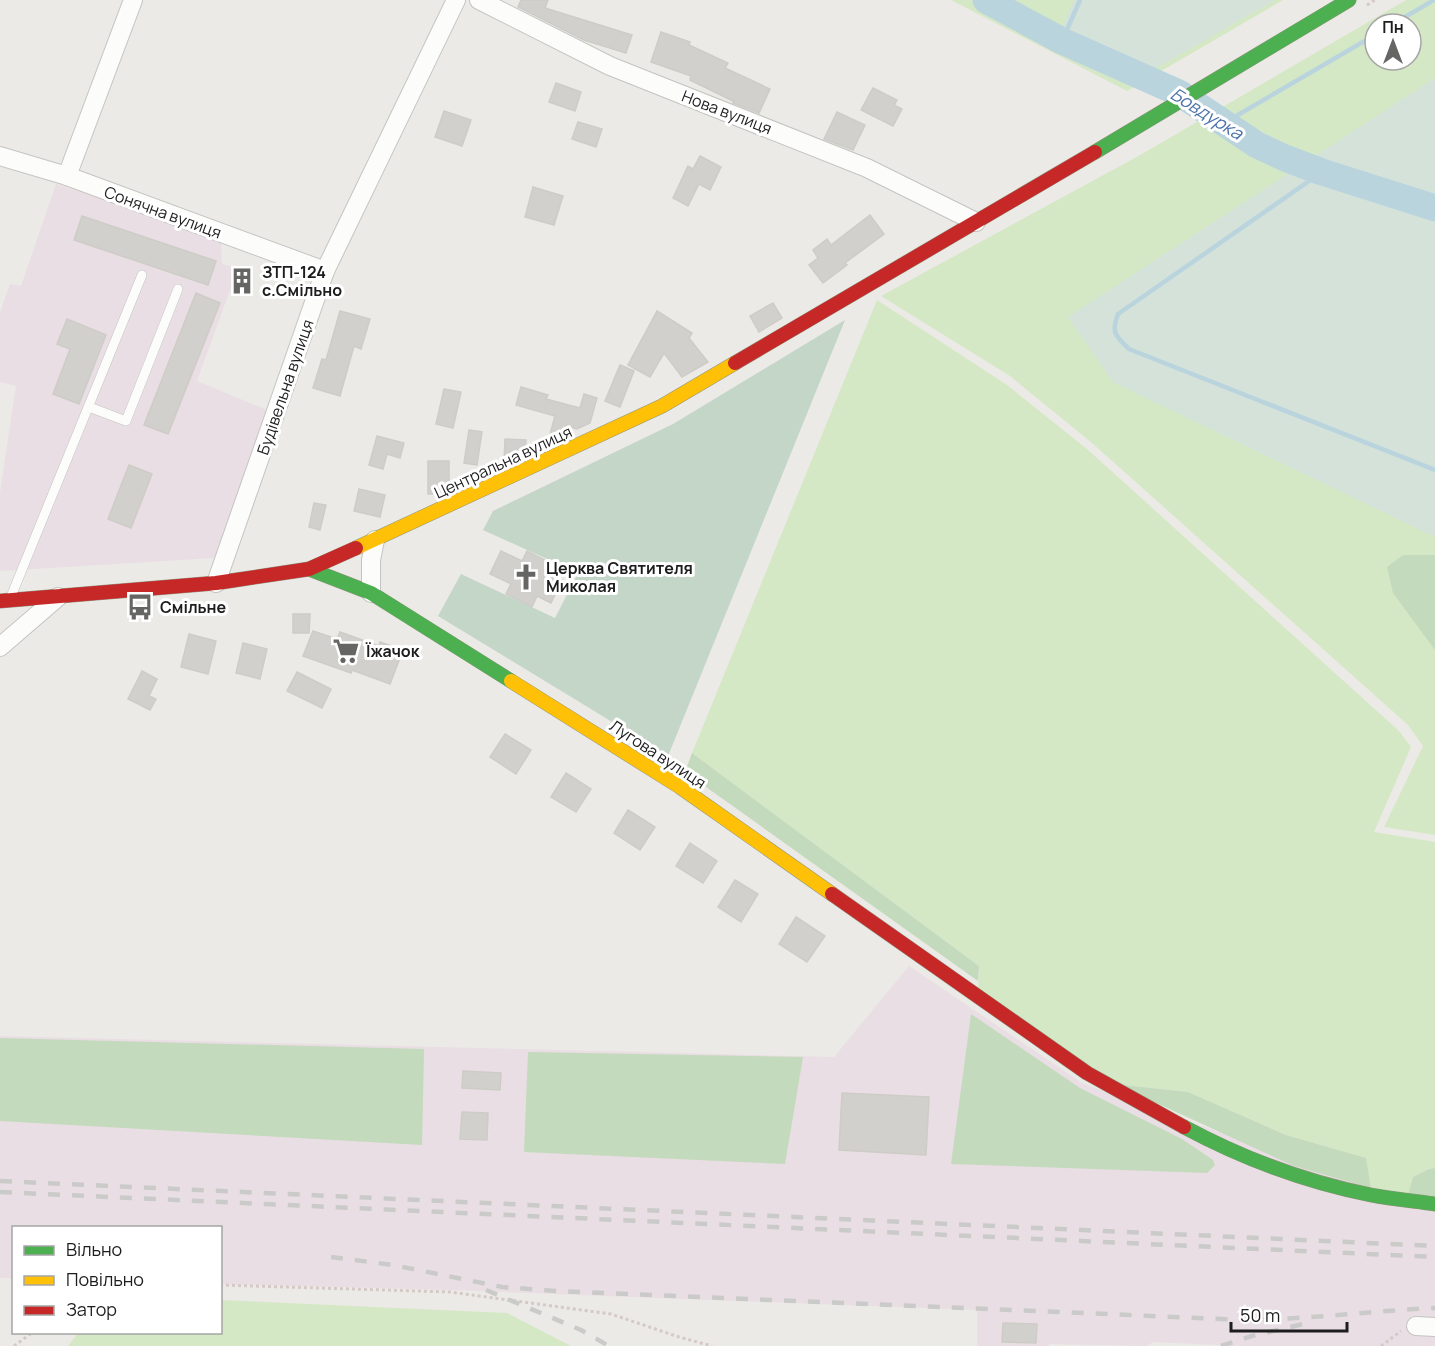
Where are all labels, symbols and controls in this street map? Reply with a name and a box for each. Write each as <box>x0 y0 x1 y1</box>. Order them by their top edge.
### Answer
north arrow <box>1363 12 1423 72</box>
text: Пн <box>1382 16 1404 38</box>
water label: Бовдурка <box>1166 81 1249 145</box>
street label: Нова вулиця <box>679 85 775 139</box>
street label: Сонячна вулиця <box>101 181 225 243</box>
place label: ЗТП-124 с.Смільно <box>262 261 342 301</box>
building icon: ЗТП-124 с.Смільно <box>227 266 257 296</box>
street label: Будівельна вулиця <box>252 316 318 458</box>
street label: Центральна вулиця <box>431 420 575 504</box>
place label: Церква Святителя Миколая <box>546 557 693 597</box>
church icon: Церква Святителя Миколая <box>511 562 541 592</box>
bus stop icon: Смільне <box>125 592 155 622</box>
place label: Смільне <box>160 596 226 618</box>
supermarket icon: Їжачок <box>331 636 361 666</box>
place label: Їжачок <box>365 640 420 662</box>
street label: Лугова вулиця <box>606 715 710 793</box>
legend <box>12 1226 222 1334</box>
text: Вільно <box>66 1237 122 1261</box>
text: Повільно <box>66 1267 144 1291</box>
scale bar <box>1231 1295 1346 1333</box>
text: Затор <box>66 1297 117 1321</box>
text: 50 m <box>1240 1303 1280 1327</box>

